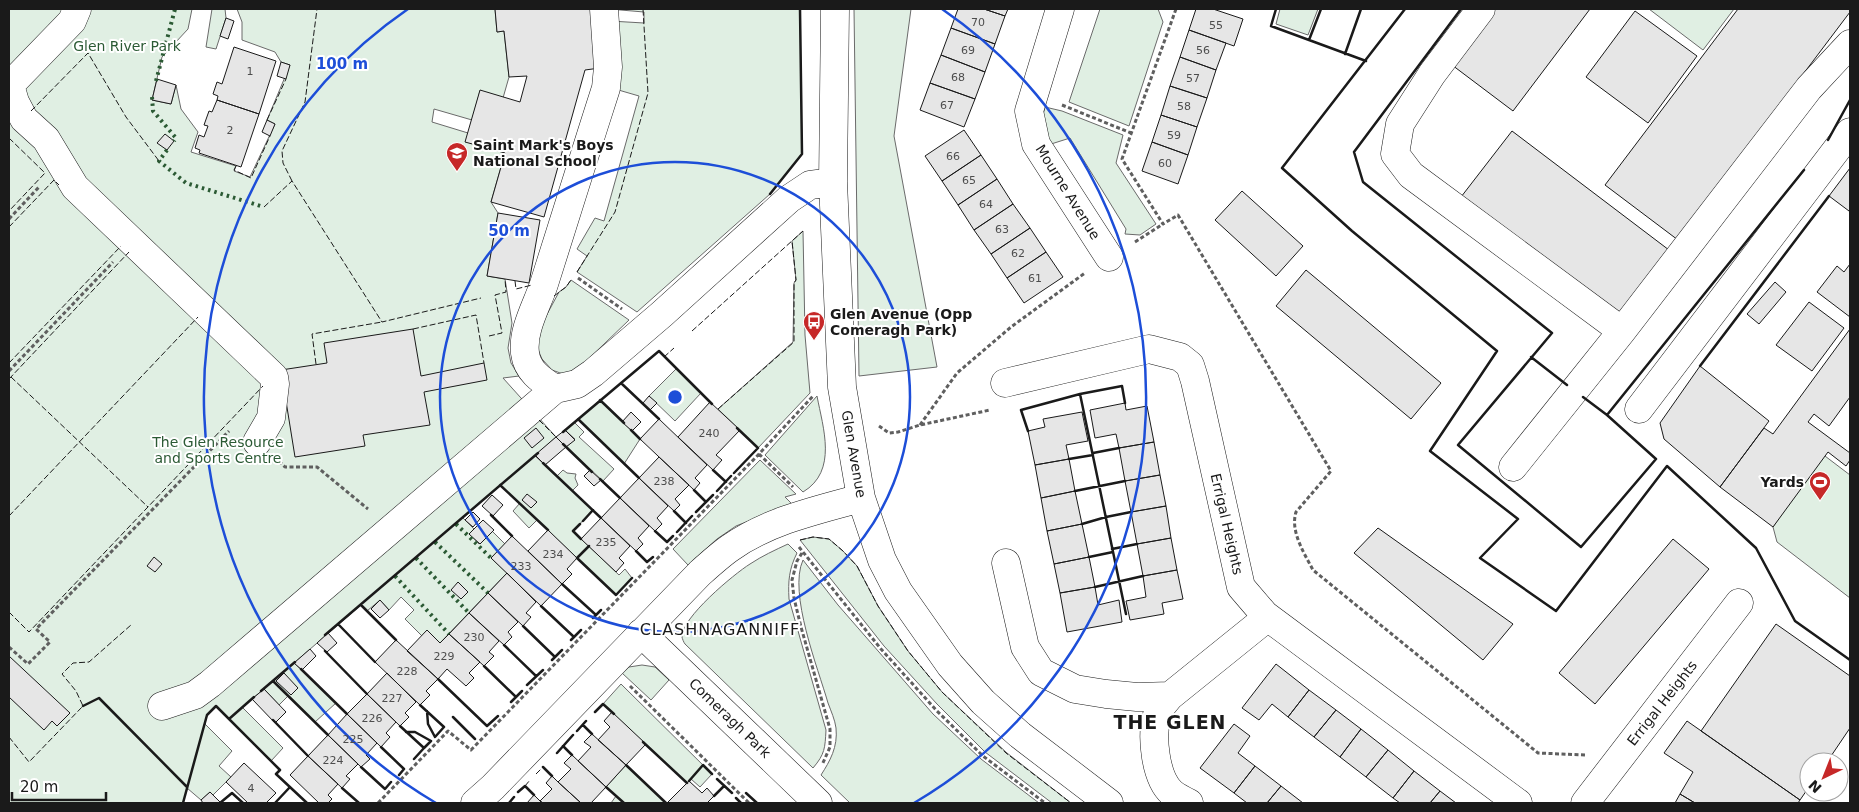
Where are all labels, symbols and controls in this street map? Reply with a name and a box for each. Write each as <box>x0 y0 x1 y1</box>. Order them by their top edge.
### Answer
house number: 70 <box>971 16 985 29</box>
house number: 55 <box>1209 19 1223 32</box>
park label: Glen River Park <box>73 38 182 54</box>
house number: 69 <box>961 44 975 57</box>
house number: 56 <box>1196 44 1210 57</box>
text: 100 m <box>316 55 368 73</box>
house number: 1 <box>247 65 254 78</box>
house number: 68 <box>951 71 965 84</box>
house number: 57 <box>1186 72 1200 85</box>
house number: 67 <box>940 99 954 112</box>
house number: 58 <box>1177 100 1191 113</box>
house number: 2 <box>227 124 234 137</box>
house number: 59 <box>1167 129 1181 142</box>
place label: Saint Mark's Boys National School <box>473 137 614 169</box>
school or university icon: Saint Mark's Boys National School <box>445 141 469 172</box>
street label: Mourne Avenue <box>1032 142 1104 242</box>
house number: 66 <box>946 150 960 163</box>
house number: 60 <box>1158 157 1172 170</box>
house number: 65 <box>962 174 976 187</box>
house number: 64 <box>979 198 993 211</box>
text: 50 m <box>488 222 530 240</box>
house number: 63 <box>995 223 1009 236</box>
house number: 62 <box>1011 247 1025 260</box>
house number: 61 <box>1028 272 1042 285</box>
place label: Glen Avenue (Opp Comeragh Park) <box>830 306 972 338</box>
bus stop icon: Glen Avenue (Opp Comeragh Park) <box>802 310 826 341</box>
centre of rings <box>666 388 684 406</box>
street label: Glen Avenue <box>838 409 870 499</box>
house number: 240 <box>699 427 720 440</box>
park label: The Glen Resource and Sports Centre <box>151 434 284 466</box>
sports icon: Yards <box>1808 470 1832 501</box>
street label: Errigal Heights <box>1208 472 1246 576</box>
place label: Yards <box>1759 474 1804 490</box>
house number: 238 <box>654 475 675 488</box>
house number: 235 <box>596 536 617 549</box>
house number: 234 <box>543 548 564 561</box>
house number: 233 <box>511 560 532 573</box>
district label: CLASHNAGANNIFF <box>640 620 800 639</box>
house number: 230 <box>464 631 485 644</box>
house number: 229 <box>434 650 455 663</box>
street label: Errigal Heights <box>1624 657 1700 749</box>
house number: 228 <box>397 665 418 678</box>
street label: Comeragh Park <box>686 675 775 762</box>
house number: 227 <box>382 692 403 705</box>
district label: THE GLEN <box>1113 711 1227 733</box>
house number: 226 <box>362 712 383 725</box>
house number: 225 <box>343 733 364 746</box>
north arrow <box>1799 752 1849 802</box>
house number: 224 <box>323 754 344 767</box>
scale bar <box>12 770 106 802</box>
text: N <box>1805 777 1825 796</box>
text: 20 m <box>20 778 58 796</box>
house number: 4 <box>248 782 255 795</box>

